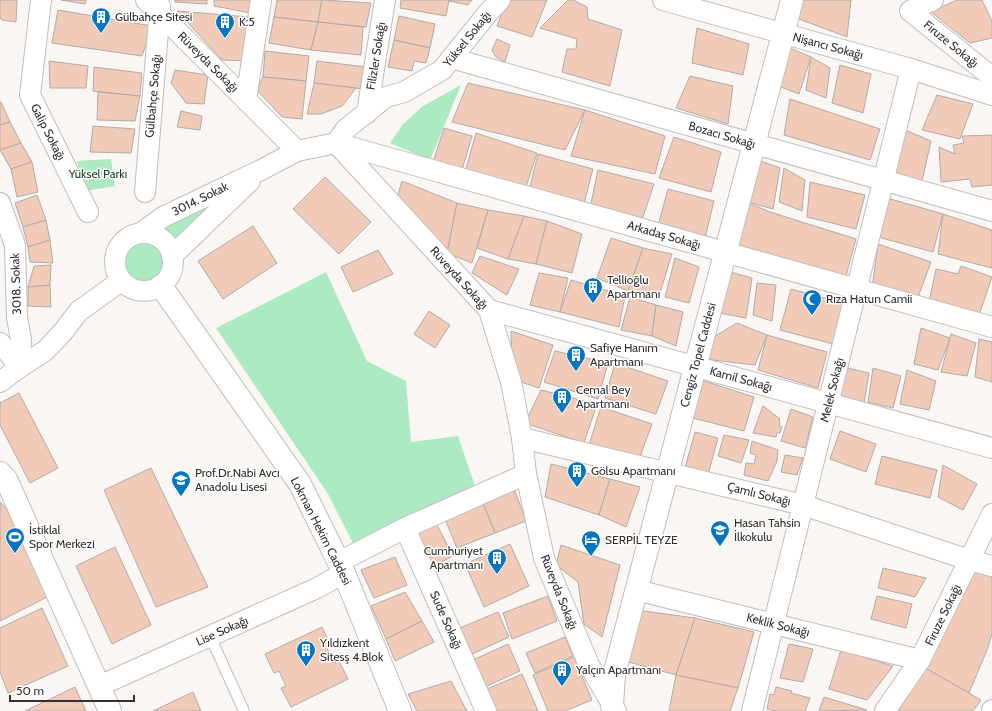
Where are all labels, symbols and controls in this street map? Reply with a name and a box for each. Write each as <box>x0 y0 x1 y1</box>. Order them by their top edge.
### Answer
building icon: Gülbahçe Sitesi <box>90 6 112 34</box>
street label: Yüksel Sokağı <box>439 8 494 70</box>
place label: Gülbahçe Sitesi <box>115 9 192 24</box>
building icon: K:5 <box>214 11 236 39</box>
place label: K:5 <box>239 14 255 29</box>
street label: Firuze Sokağı <box>921 17 982 70</box>
street label: Filizler Sokağı <box>363 21 388 91</box>
street label: Rüveyda Sokağı <box>175 28 242 95</box>
street label: Nişancı Sokağı <box>791 29 865 62</box>
street label: Gülbahçe Sokağı <box>141 54 164 138</box>
street label: Galip Sokağı <box>28 101 69 163</box>
street label: Bozacı Sokağı <box>687 118 757 151</box>
park label: Yüksel Parkı <box>68 166 127 181</box>
street label: 3014. Sokak <box>169 178 231 219</box>
street label: Arkadaş Sokağı <box>626 217 703 252</box>
street label: Rüveyda Sokağı <box>427 243 492 312</box>
street label: 3018. Sokak <box>7 252 24 315</box>
place label: Tellioğlu Apartmanı <box>607 272 660 301</box>
building icon: Tellioğlu Apartmanı <box>582 276 604 304</box>
mosque icon: Rıza Hatun Camii <box>801 288 823 316</box>
place label: Rıza Hatun Camii <box>826 291 912 306</box>
street label: Cengiz Topel Caddesi <box>676 301 719 409</box>
place label: Safiye Hanım Apartmanı <box>590 340 658 369</box>
building icon: Safiye Hanım Apartmanı <box>565 344 587 372</box>
street label: Melek Sokağı <box>816 356 847 424</box>
street label: Kamil Sokağı <box>708 363 774 394</box>
place label: Cemal Bey Apartmanı <box>576 382 631 411</box>
building icon: Cemal Bey Apartmanı <box>551 386 573 414</box>
building icon: Gölsu Apartmanı <box>566 460 588 488</box>
place label: Gölsu Apartmanı <box>591 463 676 478</box>
place label: Prof.Dr.Nabi Avcı Anadolu Lisesi <box>195 465 279 494</box>
school or university icon: Prof.Dr.Nabi Avcı Anadolu Lisesi <box>170 469 192 497</box>
street label: Lokman Hekim Caddesi <box>288 474 355 587</box>
street label: Çamlı Sokağı <box>726 478 792 509</box>
place label: Hasan Tahsin İlkokulu <box>734 515 801 544</box>
school or university icon: Hasan Tahsin İlkokulu <box>709 519 731 547</box>
place label: İstiklal Spor Merkezi <box>29 522 95 551</box>
sports icon: İstiklal Spor Merkezi <box>4 526 26 554</box>
hotel icon: SERPİL TEYZE <box>580 529 602 557</box>
place label: SERPİL TEYZE <box>605 532 678 547</box>
place label: Cumhuriyet Apartmanı <box>424 543 483 572</box>
building icon: Cumhuriyet Apartmanı <box>486 547 508 575</box>
street label: Rüveyda Sokağı <box>538 552 581 631</box>
street label: Firuze Sokağı <box>921 582 964 648</box>
street label: Sude Sokağı <box>427 588 466 651</box>
street label: Keklik Sokağı <box>745 609 811 640</box>
street label: Lise Sokağı <box>193 612 250 649</box>
place label: Yıldızkent Sitesş 4.Blok <box>319 635 384 664</box>
building icon: Yıldızkent Sitesş 4.Blok <box>295 639 317 667</box>
building icon: Yalçın Apartmanı <box>551 659 573 687</box>
place label: Yalçın Apartmanı <box>575 662 661 677</box>
scale bar <box>10 677 134 703</box>
text: 50 m <box>16 683 44 698</box>

